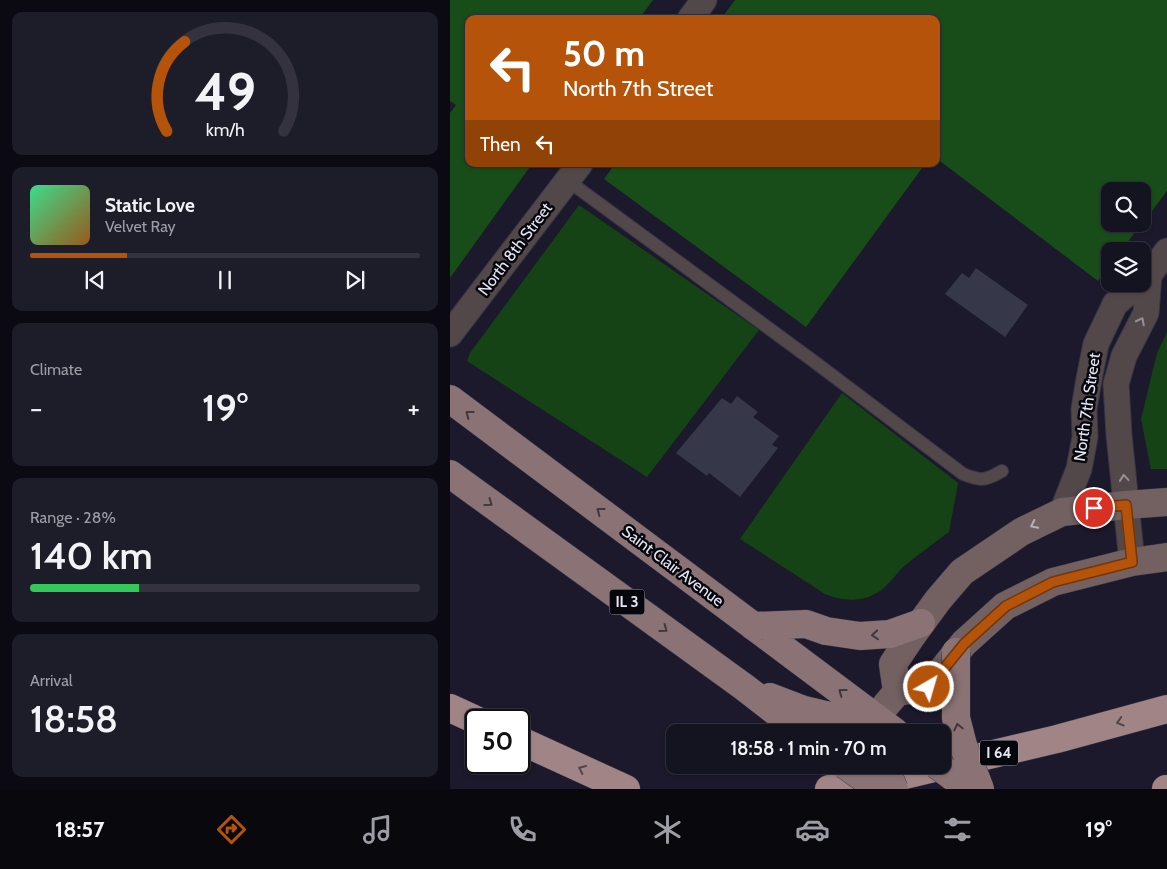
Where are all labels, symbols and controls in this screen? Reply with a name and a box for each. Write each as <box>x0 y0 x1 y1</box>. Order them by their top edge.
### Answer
text: 50 m <box>563 32 645 75</box>
icon: left <box>480 35 545 100</box>
text: 49 <box>194 60 256 123</box>
text: North 7th Street <box>563 75 713 102</box>
text: km/h <box>205 119 245 140</box>
icon: left <box>531 130 559 158</box>
text: Then <box>480 133 521 156</box>
map controls <box>1101 182 1151 292</box>
button: search <box>1101 182 1151 232</box>
text: Static Love <box>105 194 195 217</box>
street label: North 8th Street <box>474 198 556 299</box>
text: Velvet Ray <box>105 217 176 236</box>
button: layers <box>1101 242 1151 292</box>
icon: previous <box>81 266 109 294</box>
icon: pause <box>211 266 239 294</box>
icon: next <box>341 266 369 294</box>
one-way arrow <box>1135 317 1145 326</box>
street label: North 7th Street <box>1070 351 1104 462</box>
text: Climate <box>30 360 82 379</box>
text: 19° <box>202 384 248 431</box>
text: − <box>30 391 42 425</box>
text: + <box>408 391 420 425</box>
one-way arrow <box>465 411 475 420</box>
one-way arrow <box>1118 474 1129 482</box>
pin <box>1073 487 1115 529</box>
icon: arrive <box>1080 494 1108 522</box>
one-way arrow <box>484 496 493 506</box>
text: Range · 28% <box>30 508 116 527</box>
one-way arrow <box>596 508 606 517</box>
one-way arrow <box>1030 519 1039 530</box>
street label: Saint Clair Avenue <box>618 522 728 610</box>
text: 140 km <box>30 532 153 579</box>
road number: IL 3 <box>610 590 644 614</box>
one-way arrow <box>658 623 667 632</box>
one-way arrow <box>870 629 878 640</box>
position arrow <box>902 660 954 712</box>
text: Arrival <box>30 671 73 690</box>
one-way arrow <box>839 690 848 698</box>
text: 18:58 <box>30 695 118 742</box>
speed limit sign: 50 <box>465 709 530 774</box>
one-way arrow <box>1116 716 1125 726</box>
one-way arrow <box>953 722 964 731</box>
text: 18:58 · 1 min · 70 m <box>730 737 887 760</box>
road number: I 64 <box>980 740 1018 766</box>
one-way arrow <box>578 764 587 775</box>
icon: directions <box>214 812 249 847</box>
icon: music <box>360 812 395 847</box>
icon: phone <box>505 812 540 847</box>
icon: climate <box>650 812 685 847</box>
icon: car <box>795 812 830 847</box>
icon: filters <box>940 812 975 847</box>
text: 18:57 <box>55 816 104 843</box>
text: 19° <box>1085 816 1112 843</box>

